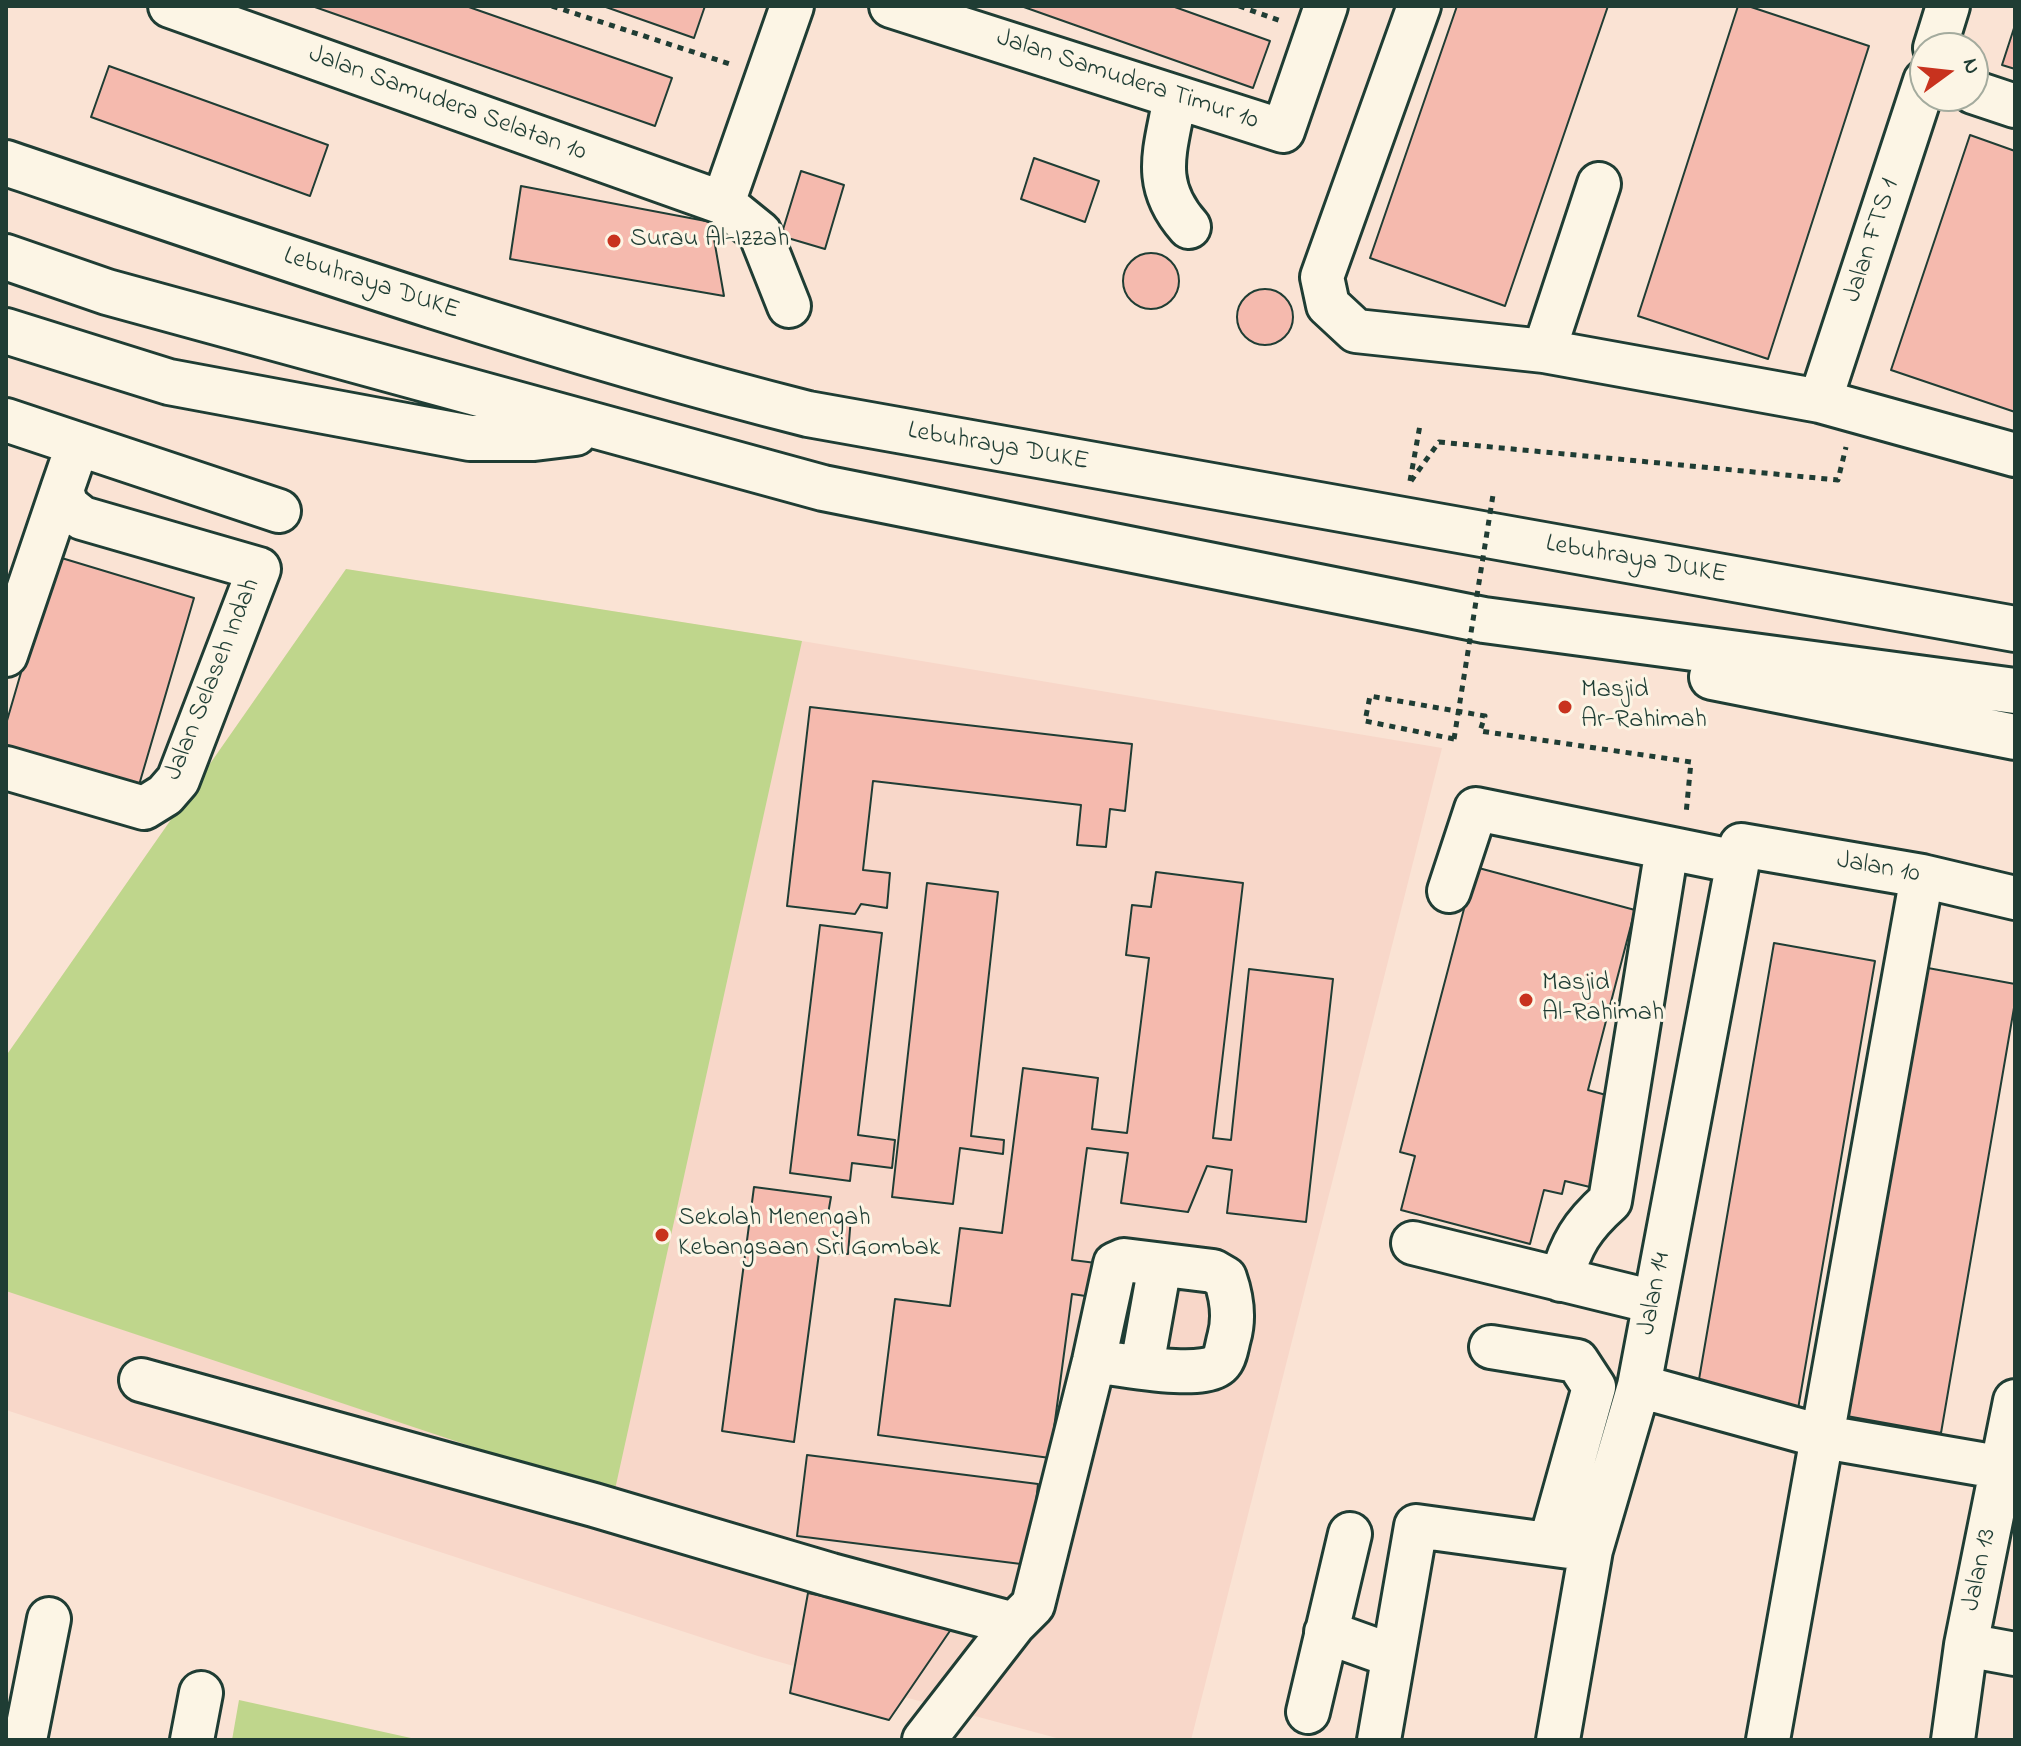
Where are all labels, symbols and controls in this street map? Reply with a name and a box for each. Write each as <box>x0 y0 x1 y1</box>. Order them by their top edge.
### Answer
street label: Jalan Samudera Timur 10 <box>992 24 1262 138</box>
north arrow <box>1909 32 1989 112</box>
street label: Jalan Samudera Selatan 10 <box>304 40 590 170</box>
text: N <box>1953 55 1988 78</box>
street label: Jalan FTS 1 <box>1838 175 1908 307</box>
place label: Surau Al-Izzah <box>630 225 789 257</box>
marker: Surau Al-Izzah <box>605 232 623 250</box>
street label: Lebuhraya DUKE <box>279 242 463 328</box>
street label: Lebuhraya DUKE <box>905 417 1091 479</box>
street label: Lebuhraya DUKE <box>1543 530 1729 592</box>
street label: Jalan Selaseh Indah <box>159 575 269 785</box>
place label: Masjid Ar-Rahimah <box>1581 676 1707 738</box>
marker: Masjid Ar-Rahimah <box>1556 698 1574 716</box>
street label: Jalan 10 <box>1834 846 1922 892</box>
place label: Masjid Al-Rahimah <box>1542 969 1664 1030</box>
marker: Masjid Al-Rahimah <box>1517 991 1535 1009</box>
place label: Sekolah Menengah Kebangsaan Sri Gombak <box>678 1204 940 1266</box>
marker: Sekolah Menengah Kebangsaan Sri Gombak <box>653 1226 671 1244</box>
street label: Jalan 14 <box>1633 1250 1679 1338</box>
street label: Jalan 13 <box>1957 1526 2005 1614</box>

